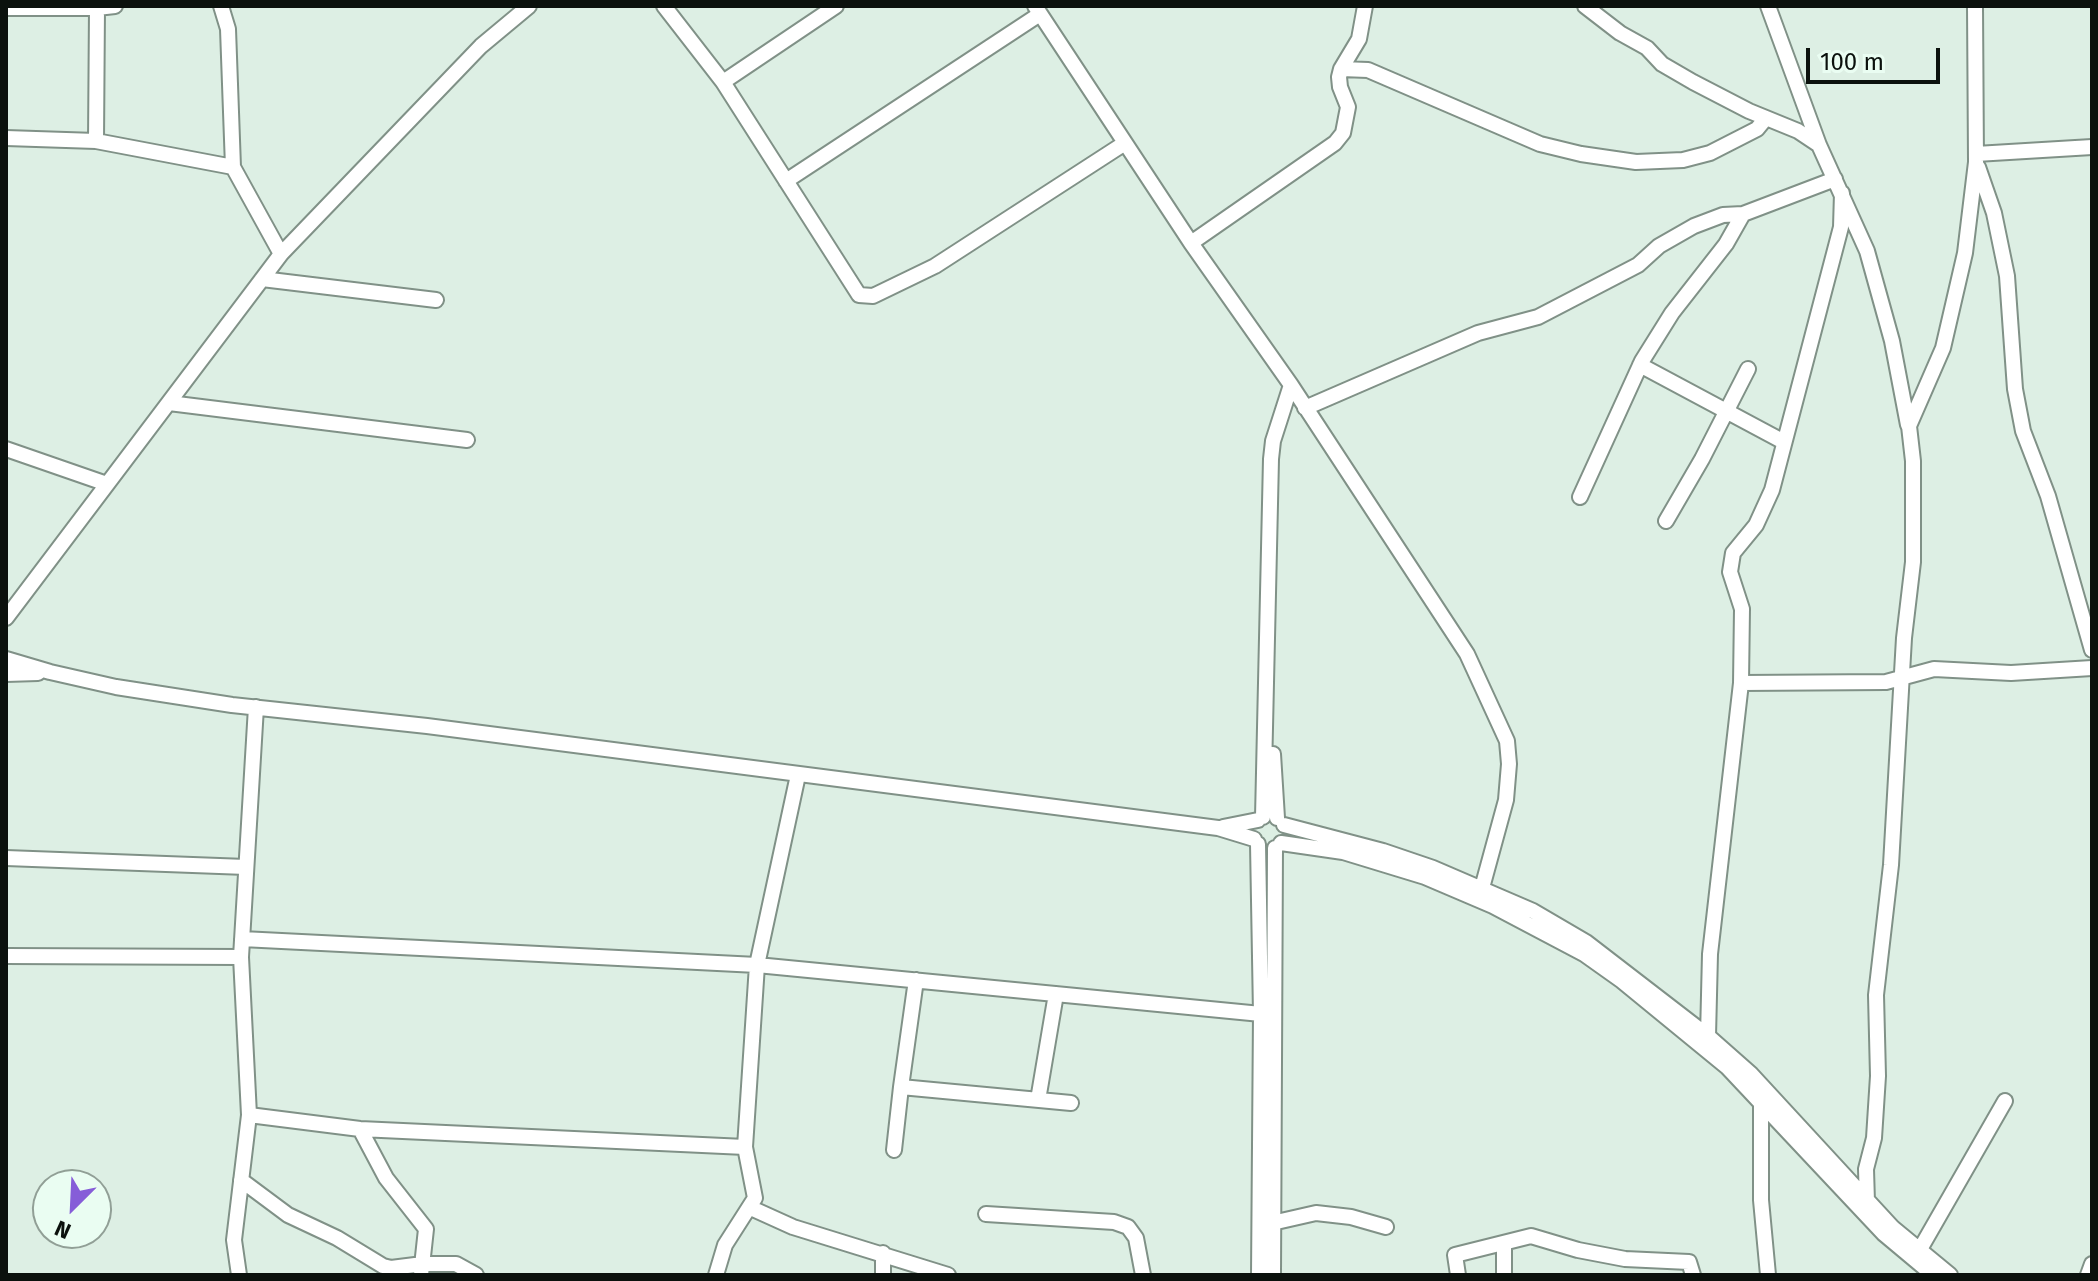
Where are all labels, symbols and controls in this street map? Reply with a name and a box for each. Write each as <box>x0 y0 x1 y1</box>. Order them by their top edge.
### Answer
scale bar <box>1810 32 1944 82</box>
text: 100 m <box>1820 48 1884 76</box>
north arrow <box>32 1169 112 1249</box>
text: N <box>51 1214 75 1245</box>

